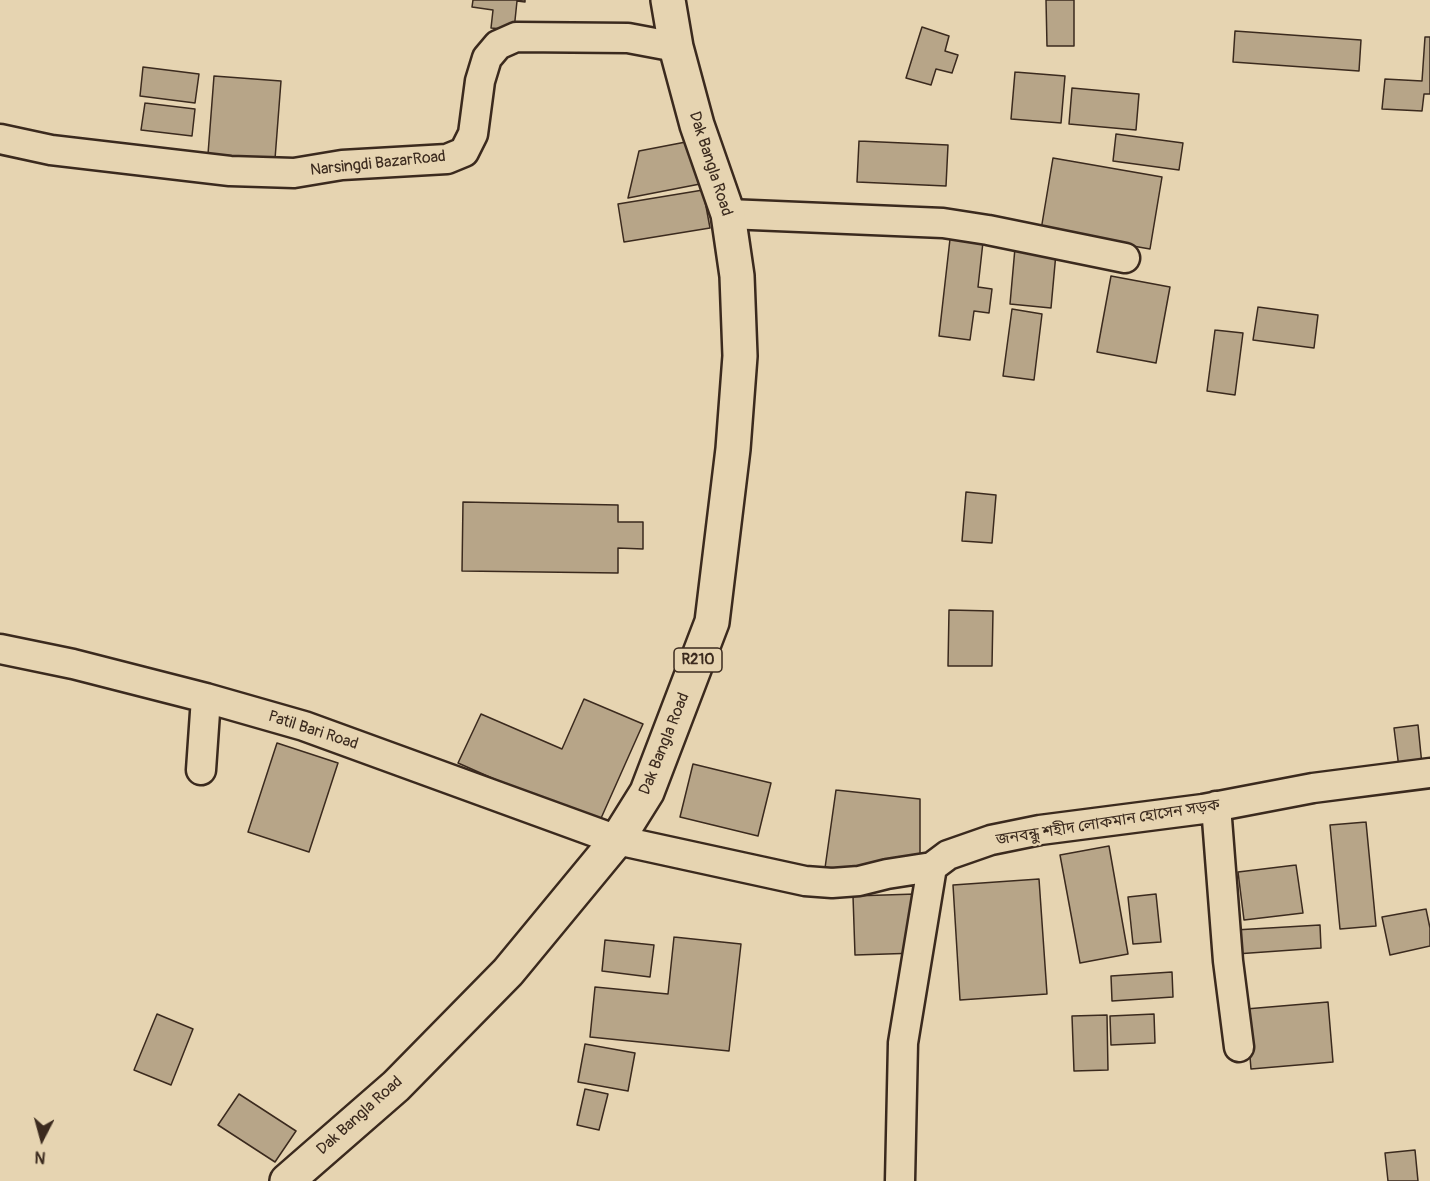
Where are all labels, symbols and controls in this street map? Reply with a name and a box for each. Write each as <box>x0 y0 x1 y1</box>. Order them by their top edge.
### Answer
street label: Dak Bangla Road <box>684 109 736 219</box>
street label: Narsingdi BazarRoad <box>309 147 447 181</box>
road number: R210 <box>674 648 722 672</box>
street label: Dak Bangla Road <box>636 690 694 798</box>
street label: Patil Bari Road <box>266 707 360 755</box>
street label: জনবন্ধু শহীদ লোকমান হোসেন সড়ক <box>995 796 1221 850</box>
street label: Dak Bangla Road <box>313 1073 407 1159</box>
north arrow <box>12 1109 72 1169</box>
text: N <box>34 1146 47 1167</box>

